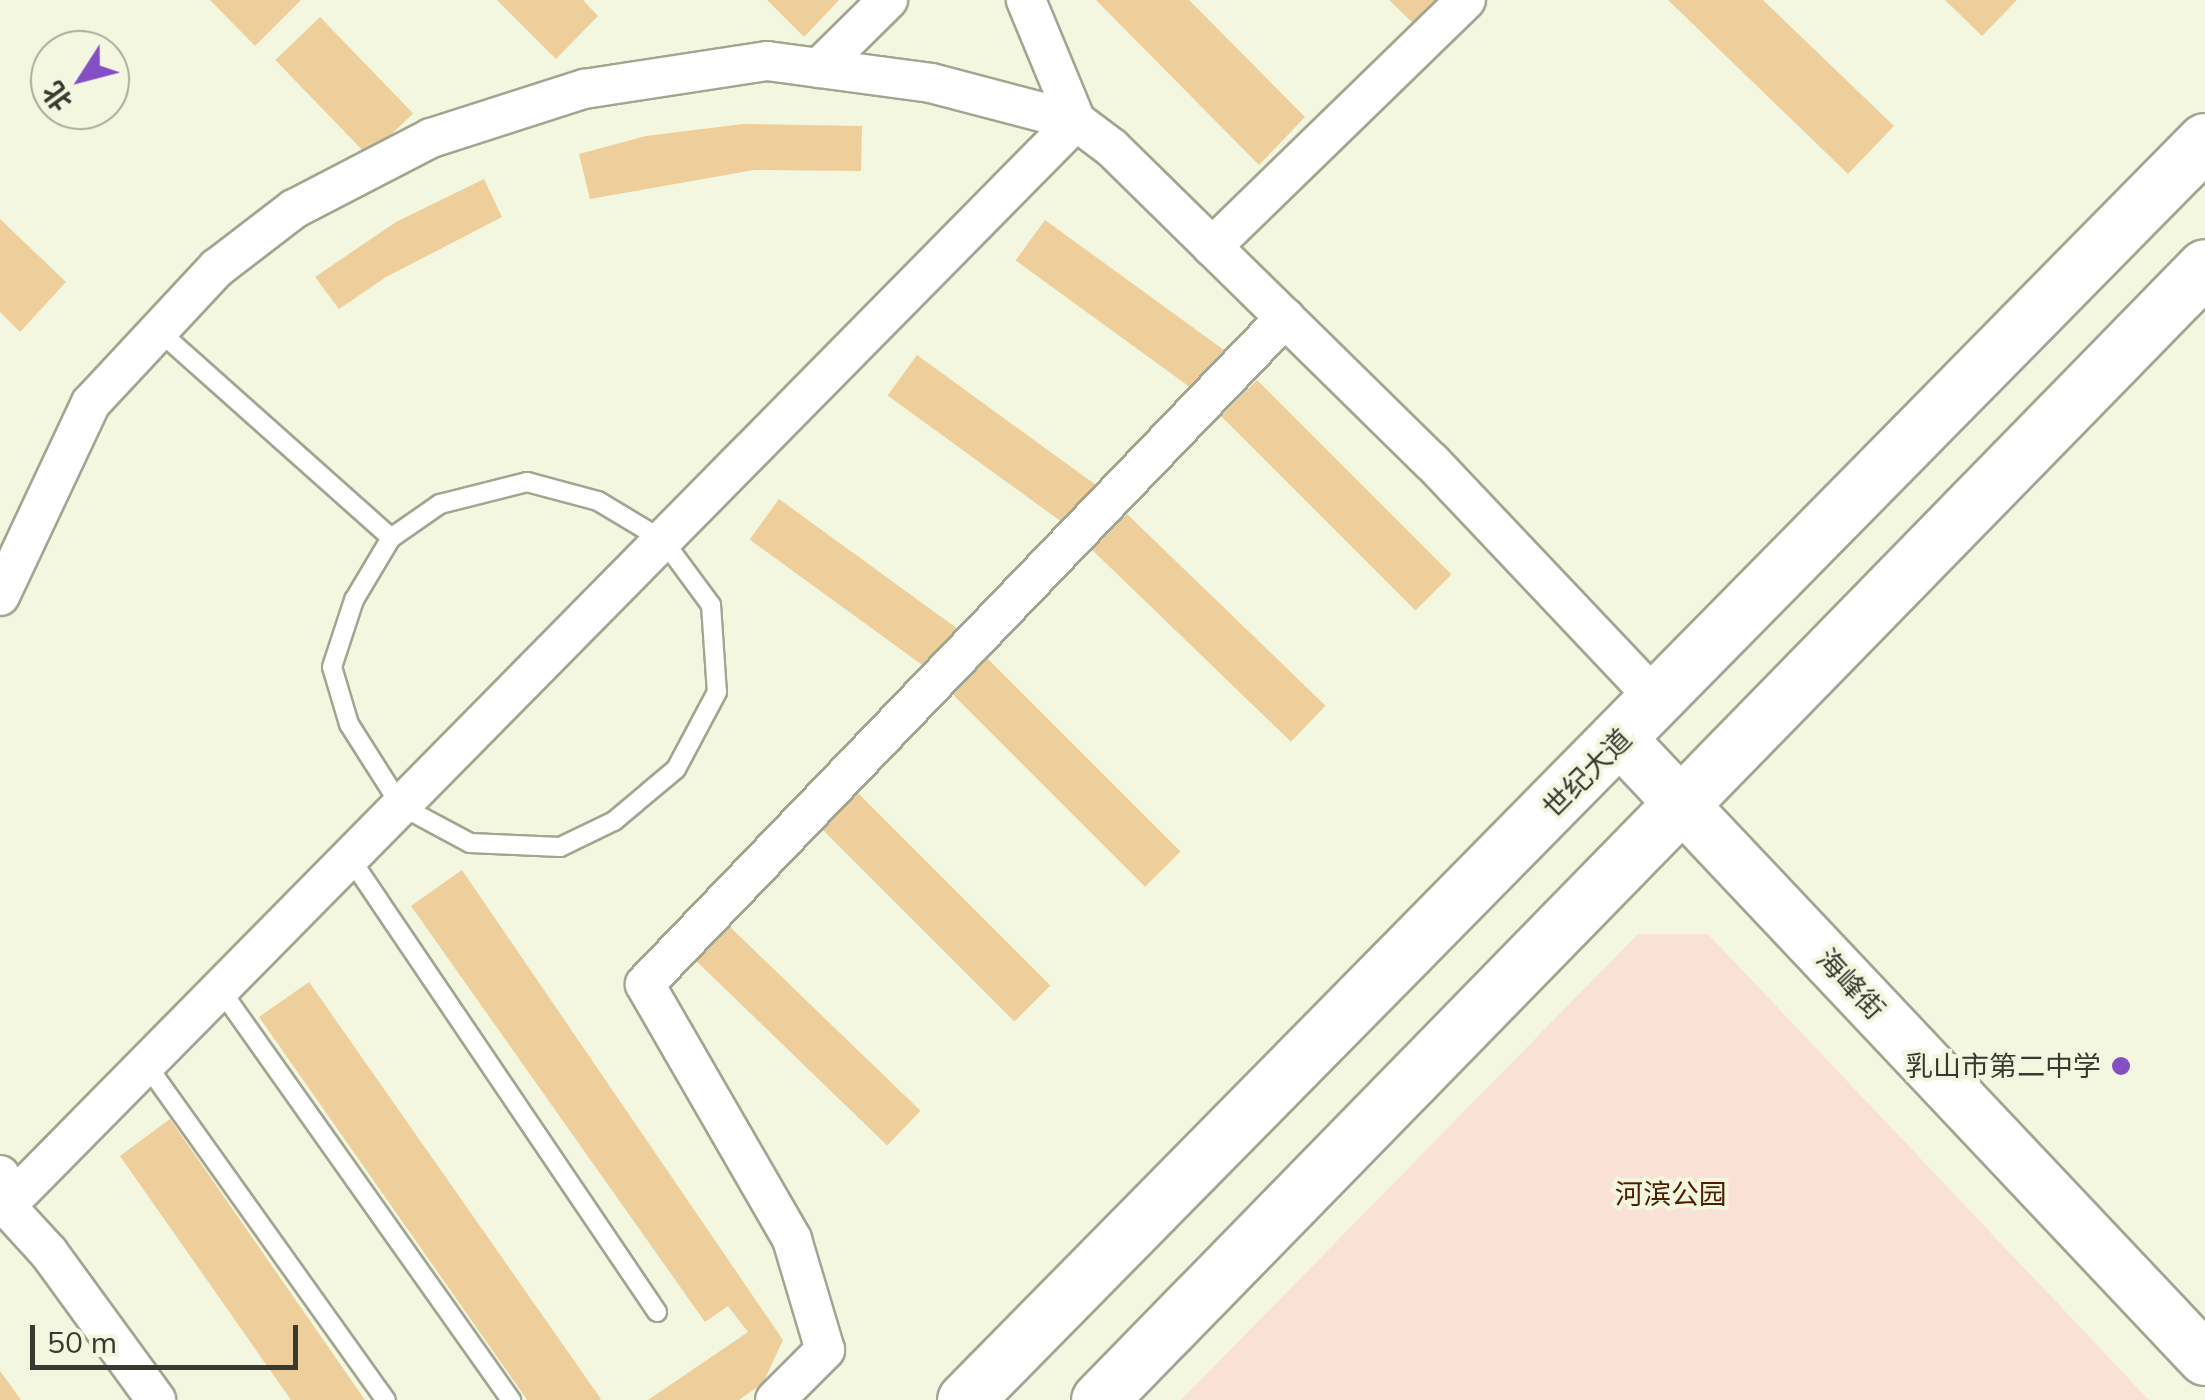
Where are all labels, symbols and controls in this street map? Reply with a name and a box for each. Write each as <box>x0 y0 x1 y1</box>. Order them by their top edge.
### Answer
north arrow <box>30 30 130 130</box>
text: 北 <box>35 75 79 118</box>
street label: 世纪大道 <box>1536 722 1638 824</box>
street label: 海峰街 <box>1810 942 1892 1026</box>
place label: 乳山市第二中学 <box>1905 1049 2101 1083</box>
marker: 乳山市第二中学 <box>2110 1055 2132 1077</box>
park label: 河滨公园 <box>1615 1177 1727 1211</box>
scale bar <box>35 1305 302 1367</box>
text: 50 m <box>47 1323 117 1361</box>

